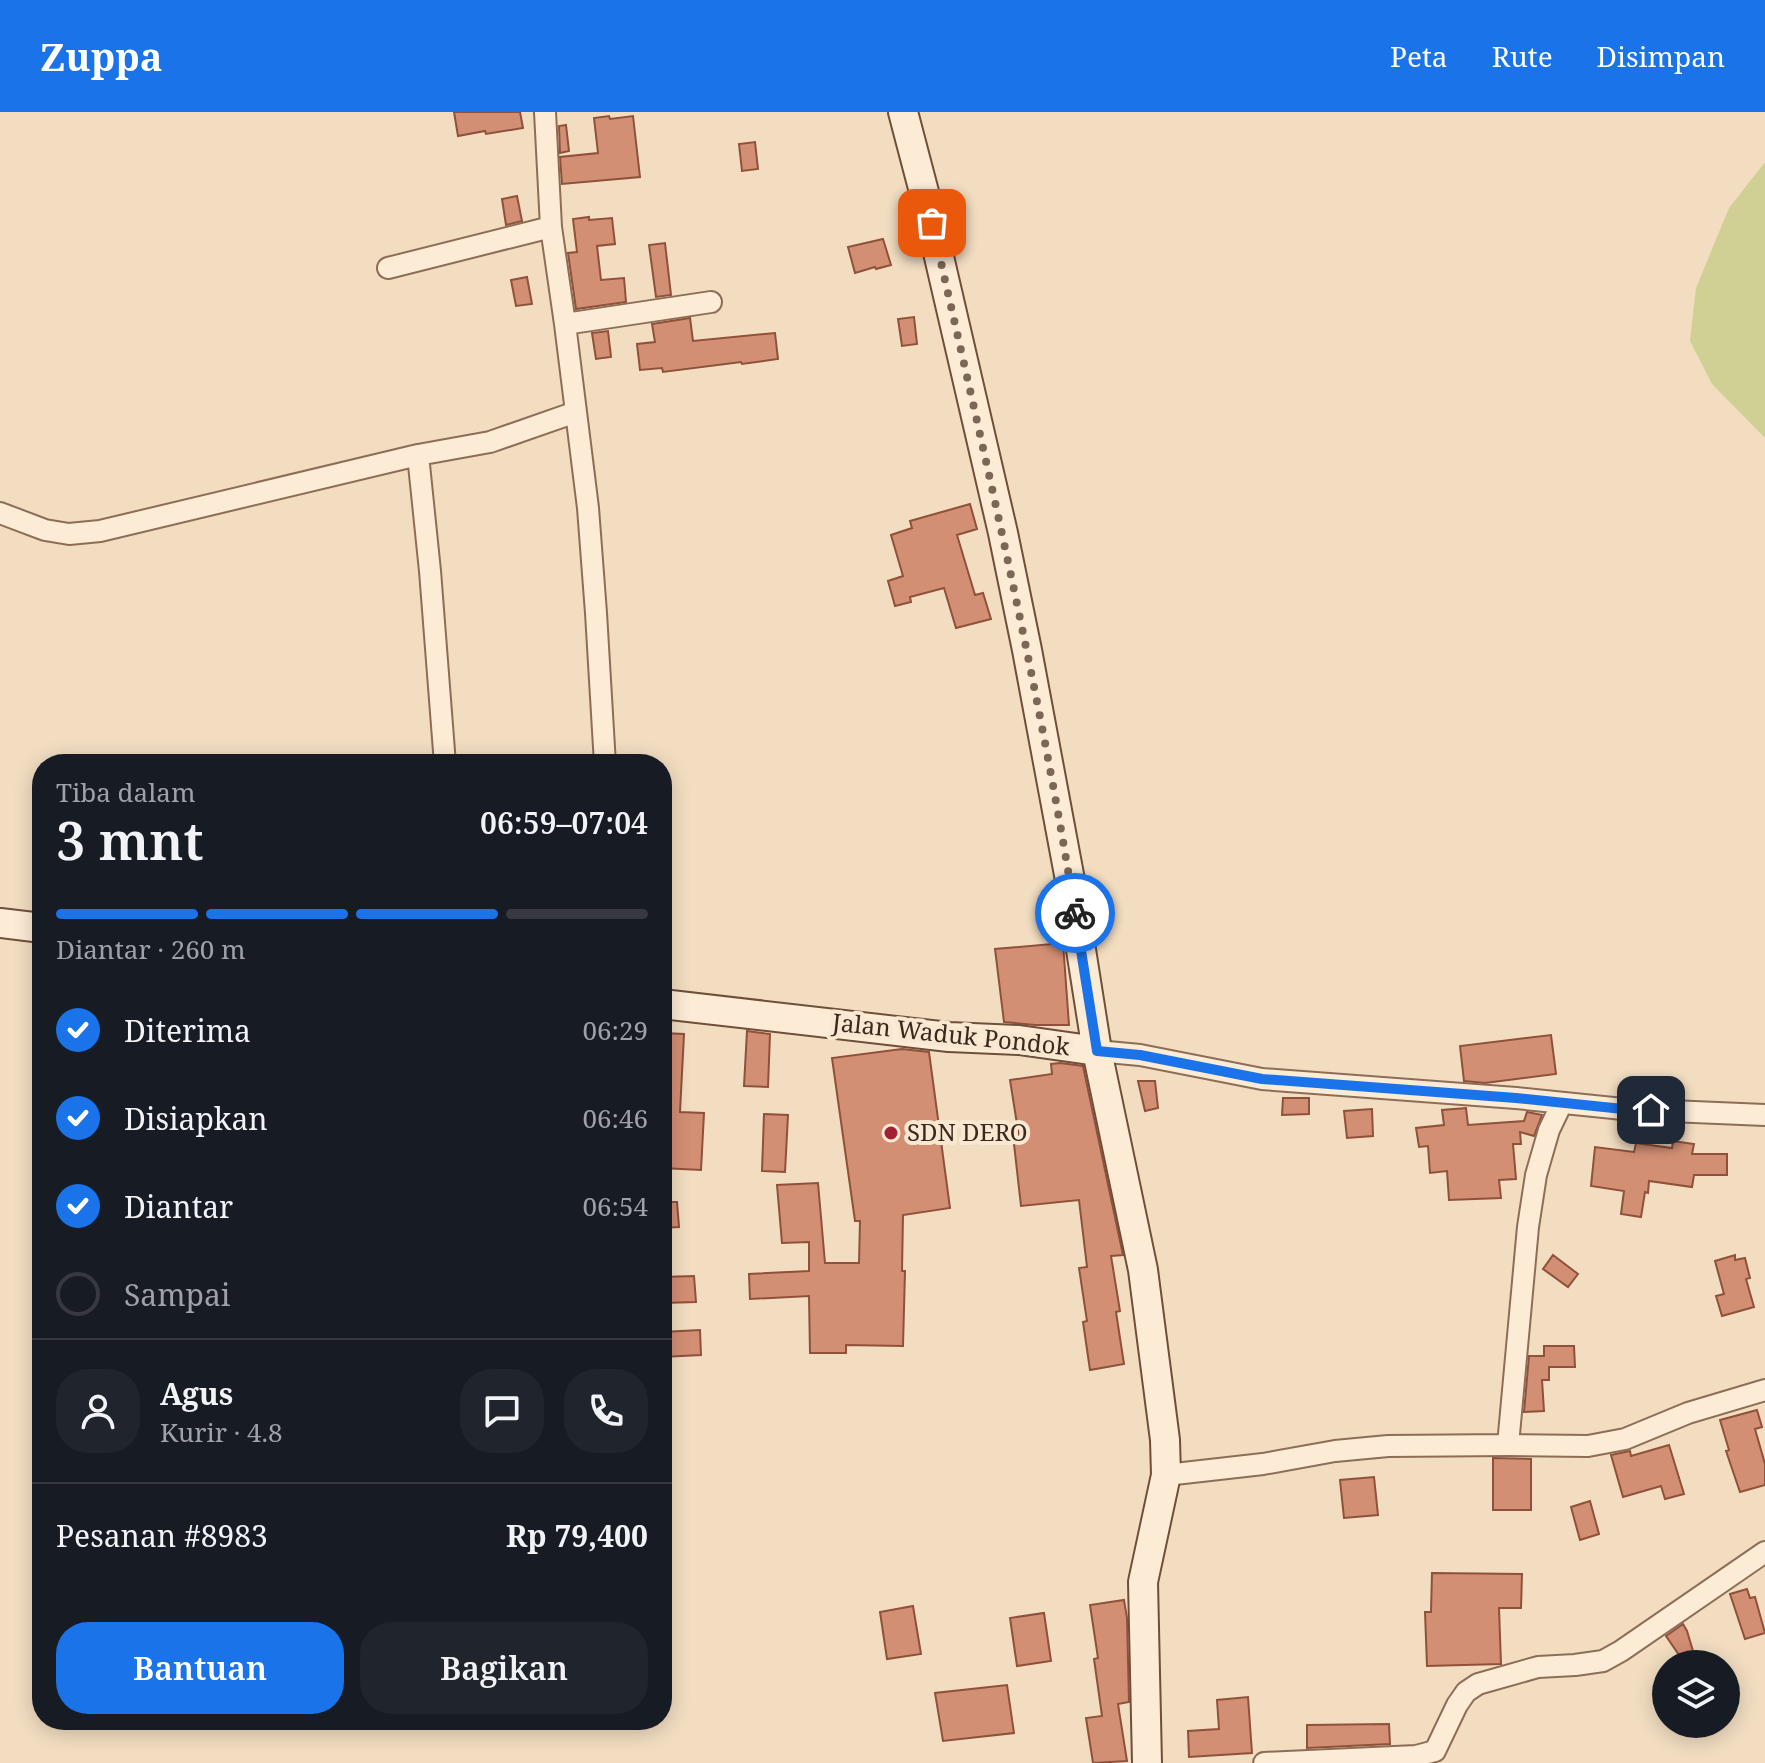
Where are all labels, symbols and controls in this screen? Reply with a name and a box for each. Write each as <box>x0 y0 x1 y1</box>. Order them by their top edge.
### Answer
text: Zuppa <box>40 30 163 82</box>
text: Peta <box>1390 37 1448 75</box>
text: Rute <box>1492 37 1553 75</box>
text: Disimpan <box>1597 37 1725 75</box>
pin <box>898 189 966 257</box>
icon: bag <box>910 201 954 245</box>
text: Tiba dalam <box>56 774 196 810</box>
text: 06:59–07:04 <box>480 802 648 843</box>
text: 3 mnt <box>56 804 204 875</box>
courier <box>1035 873 1115 953</box>
icon: bike <box>1053 891 1097 935</box>
text: Diantar · 260 m <box>56 931 246 967</box>
street label: Jalan Waduk Pondok <box>830 1005 1072 1062</box>
icon: check <box>56 1008 100 1052</box>
text: Diterima <box>124 1010 251 1051</box>
text: 06:29 <box>582 1012 648 1048</box>
pin <box>1617 1076 1685 1144</box>
icon: home <box>1629 1088 1673 1132</box>
icon: check <box>56 1096 100 1140</box>
text: Disiapkan <box>124 1098 268 1139</box>
text: 06:46 <box>582 1100 648 1136</box>
place label: SDN DERO <box>907 1115 1028 1148</box>
marker: SDN DERO <box>882 1124 900 1142</box>
icon: check <box>56 1184 100 1228</box>
text: Diantar <box>124 1186 233 1227</box>
text: 06:54 <box>582 1188 648 1224</box>
text: Sampai <box>124 1274 230 1315</box>
button: person <box>56 1369 140 1453</box>
button: chat <box>460 1369 544 1453</box>
button: phone <box>564 1369 648 1453</box>
text: Agus <box>160 1373 233 1414</box>
text: Kurir · 4.8 <box>160 1414 283 1450</box>
text: Pesanan #8983 <box>56 1515 268 1556</box>
text: Rp 79,400 <box>506 1515 648 1556</box>
button: Bantuan <box>56 1622 344 1714</box>
button: Bagikan <box>360 1622 648 1714</box>
map controls <box>1652 1650 1740 1738</box>
button: layers <box>1652 1650 1740 1738</box>

